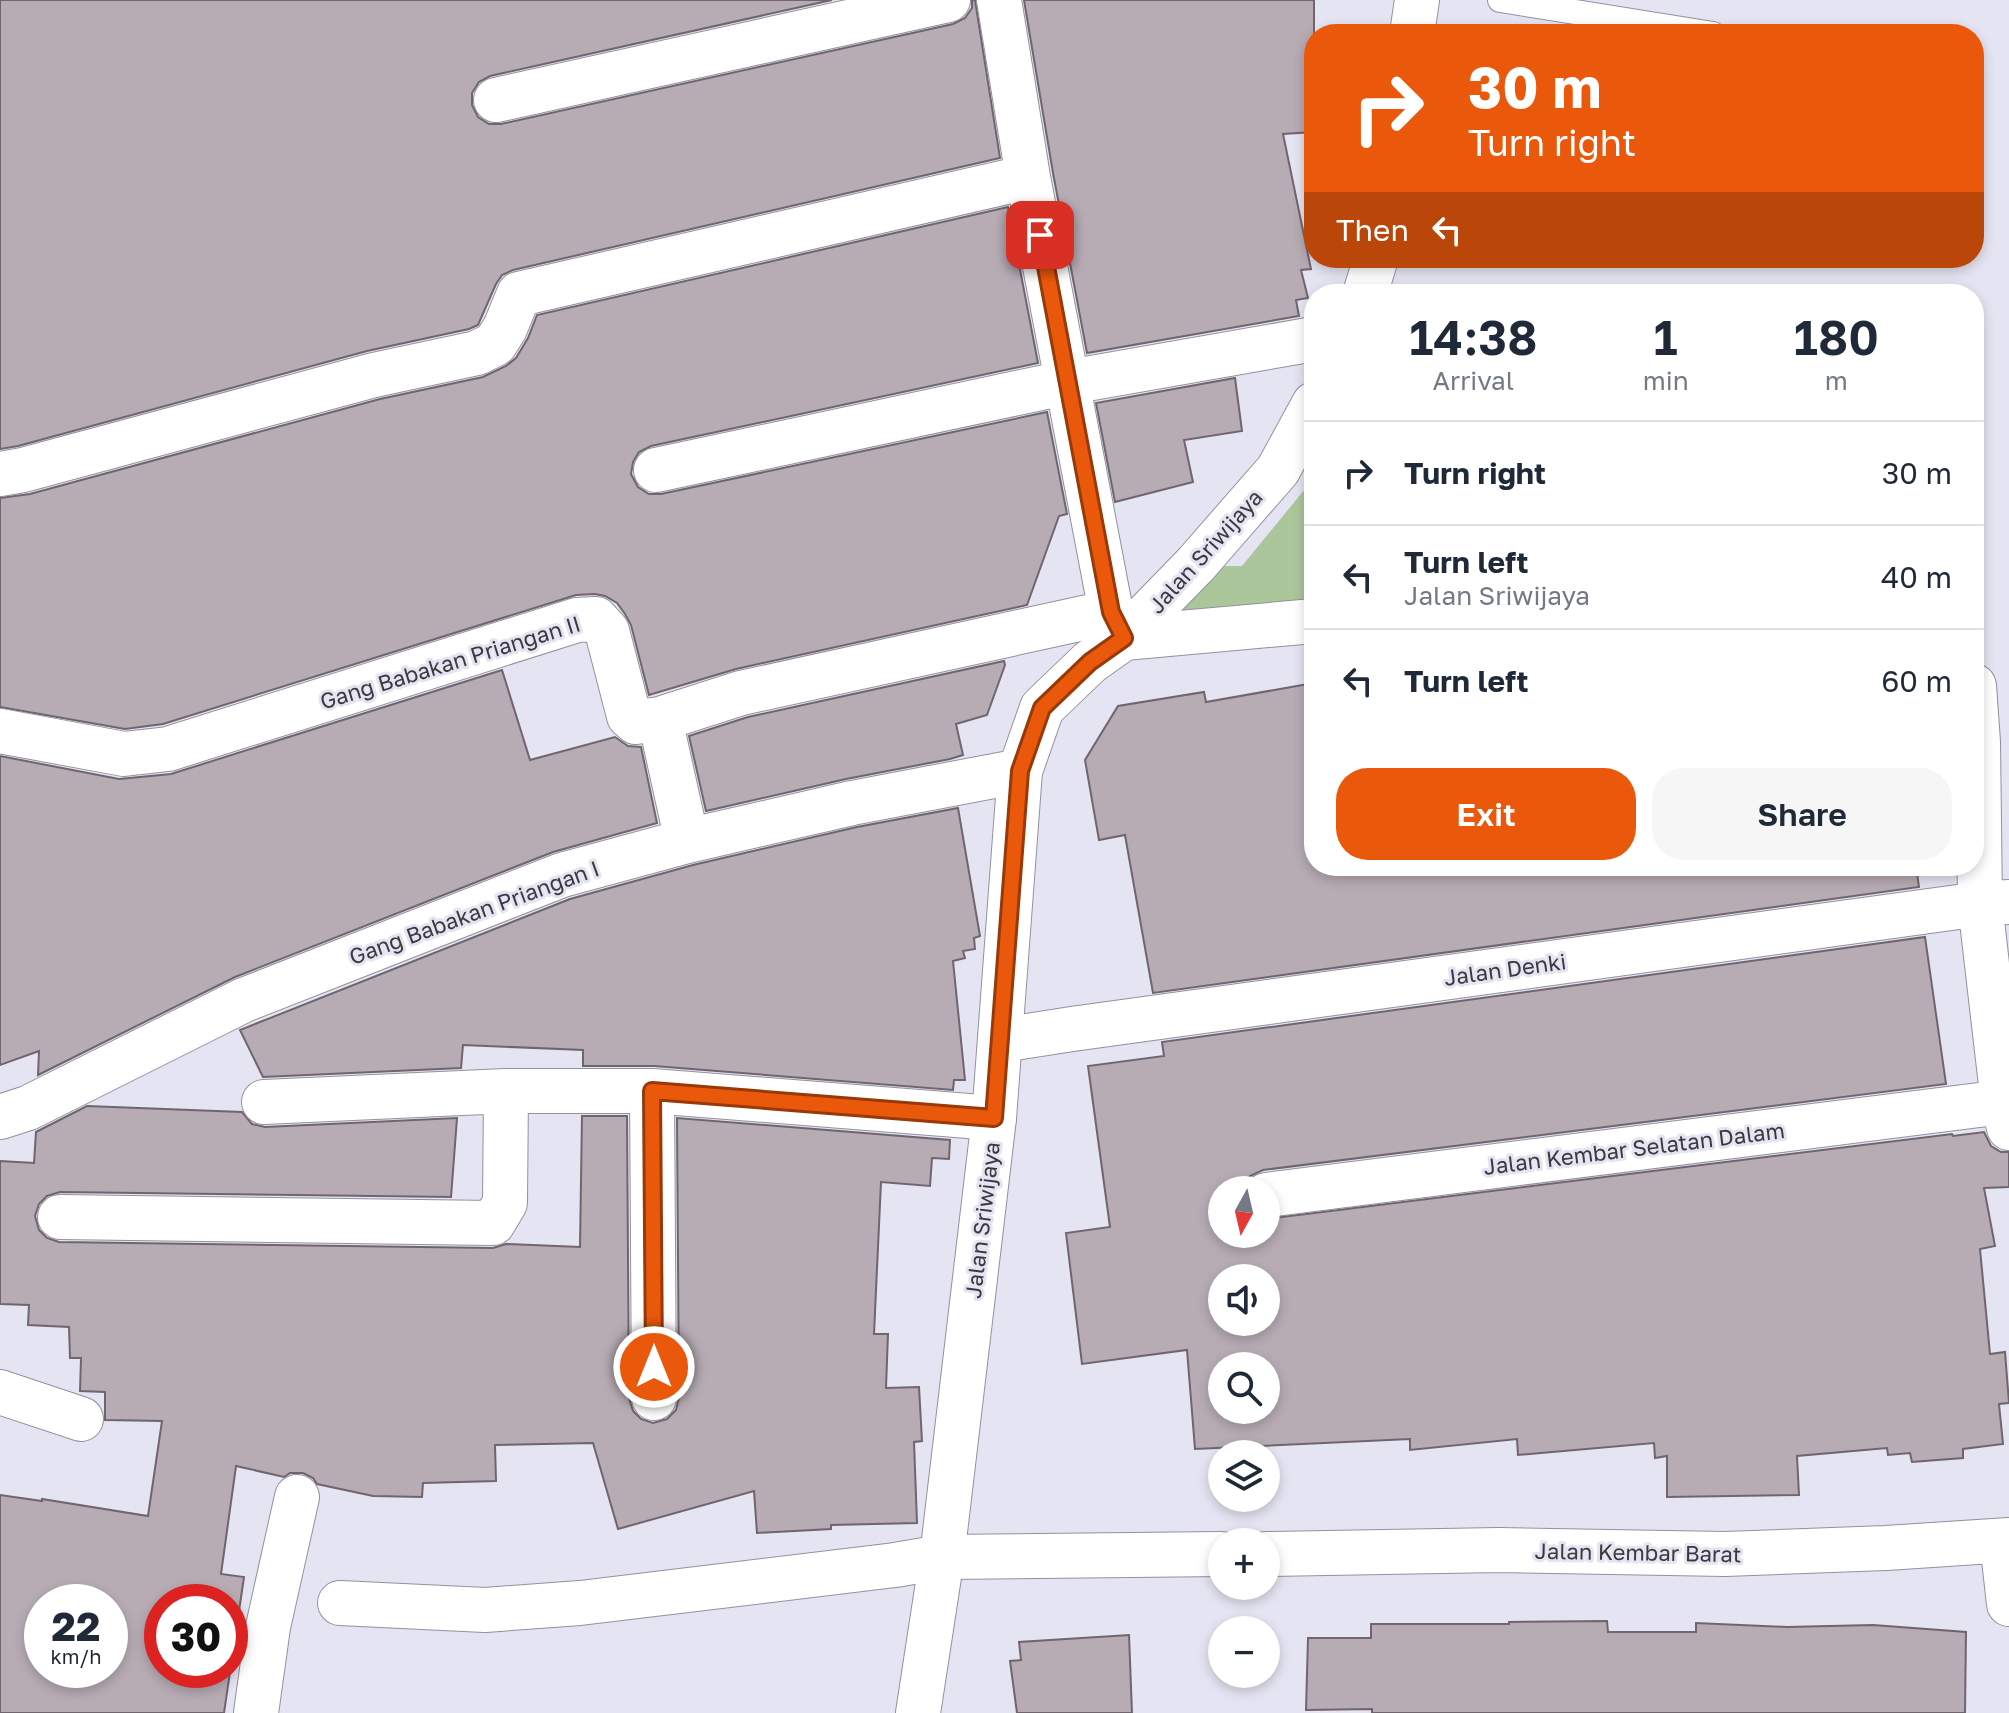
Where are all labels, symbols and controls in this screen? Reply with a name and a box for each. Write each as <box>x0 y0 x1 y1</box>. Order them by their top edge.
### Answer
text: 30 m <box>1468 53 1602 120</box>
icon: right <box>1336 56 1440 160</box>
text: Turn right <box>1468 121 1636 164</box>
pin <box>1006 201 1074 269</box>
icon: left <box>1425 208 1469 252</box>
text: Then <box>1336 212 1409 248</box>
icon: arrive <box>1018 213 1062 257</box>
text: 14:38 <box>1409 308 1538 366</box>
text: 1 <box>1654 308 1678 366</box>
text: 180 <box>1794 308 1879 366</box>
text: Arrival <box>1433 365 1514 396</box>
text: min <box>1643 365 1689 396</box>
text: m <box>1825 365 1848 396</box>
icon: right <box>1336 451 1380 495</box>
text: Turn right <box>1404 455 1546 491</box>
text: 30 m <box>1882 455 1952 491</box>
street label: Jalan Sriwijaya <box>1142 483 1268 619</box>
text: Turn left <box>1404 544 1529 580</box>
icon: left <box>1336 555 1380 599</box>
text: 40 m <box>1881 559 1952 595</box>
text: Jalan Sriwijaya <box>1404 580 1590 611</box>
street label: Gang Babakan Priangan II <box>316 609 584 715</box>
icon: left <box>1336 659 1380 703</box>
text: Turn left <box>1404 663 1529 699</box>
text: 60 m <box>1881 663 1952 699</box>
button: Exit <box>1336 768 1636 860</box>
button: Share <box>1652 768 1952 860</box>
street label: Gang Babakan Priangan I <box>345 854 603 970</box>
street label: Jalan Denki <box>1442 947 1568 991</box>
street label: Jalan Kembar Selatan Dalam <box>1482 1116 1786 1180</box>
street label: Jalan Sriwijaya <box>959 1140 1005 1300</box>
north arrow <box>1208 1176 1280 1248</box>
map controls <box>1208 1176 1280 1688</box>
button: sound <box>1208 1264 1280 1336</box>
position arrow <box>612 1325 696 1409</box>
button: search <box>1208 1352 1280 1424</box>
button: layers <box>1208 1440 1280 1512</box>
button: + <box>1208 1528 1280 1600</box>
street label: Jalan Kembar Barat <box>1534 1537 1742 1567</box>
speed limit sign: 30 <box>144 1584 248 1688</box>
text: 22 <box>52 1602 100 1650</box>
button: − <box>1208 1616 1280 1688</box>
text: km/h <box>51 1644 101 1668</box>

